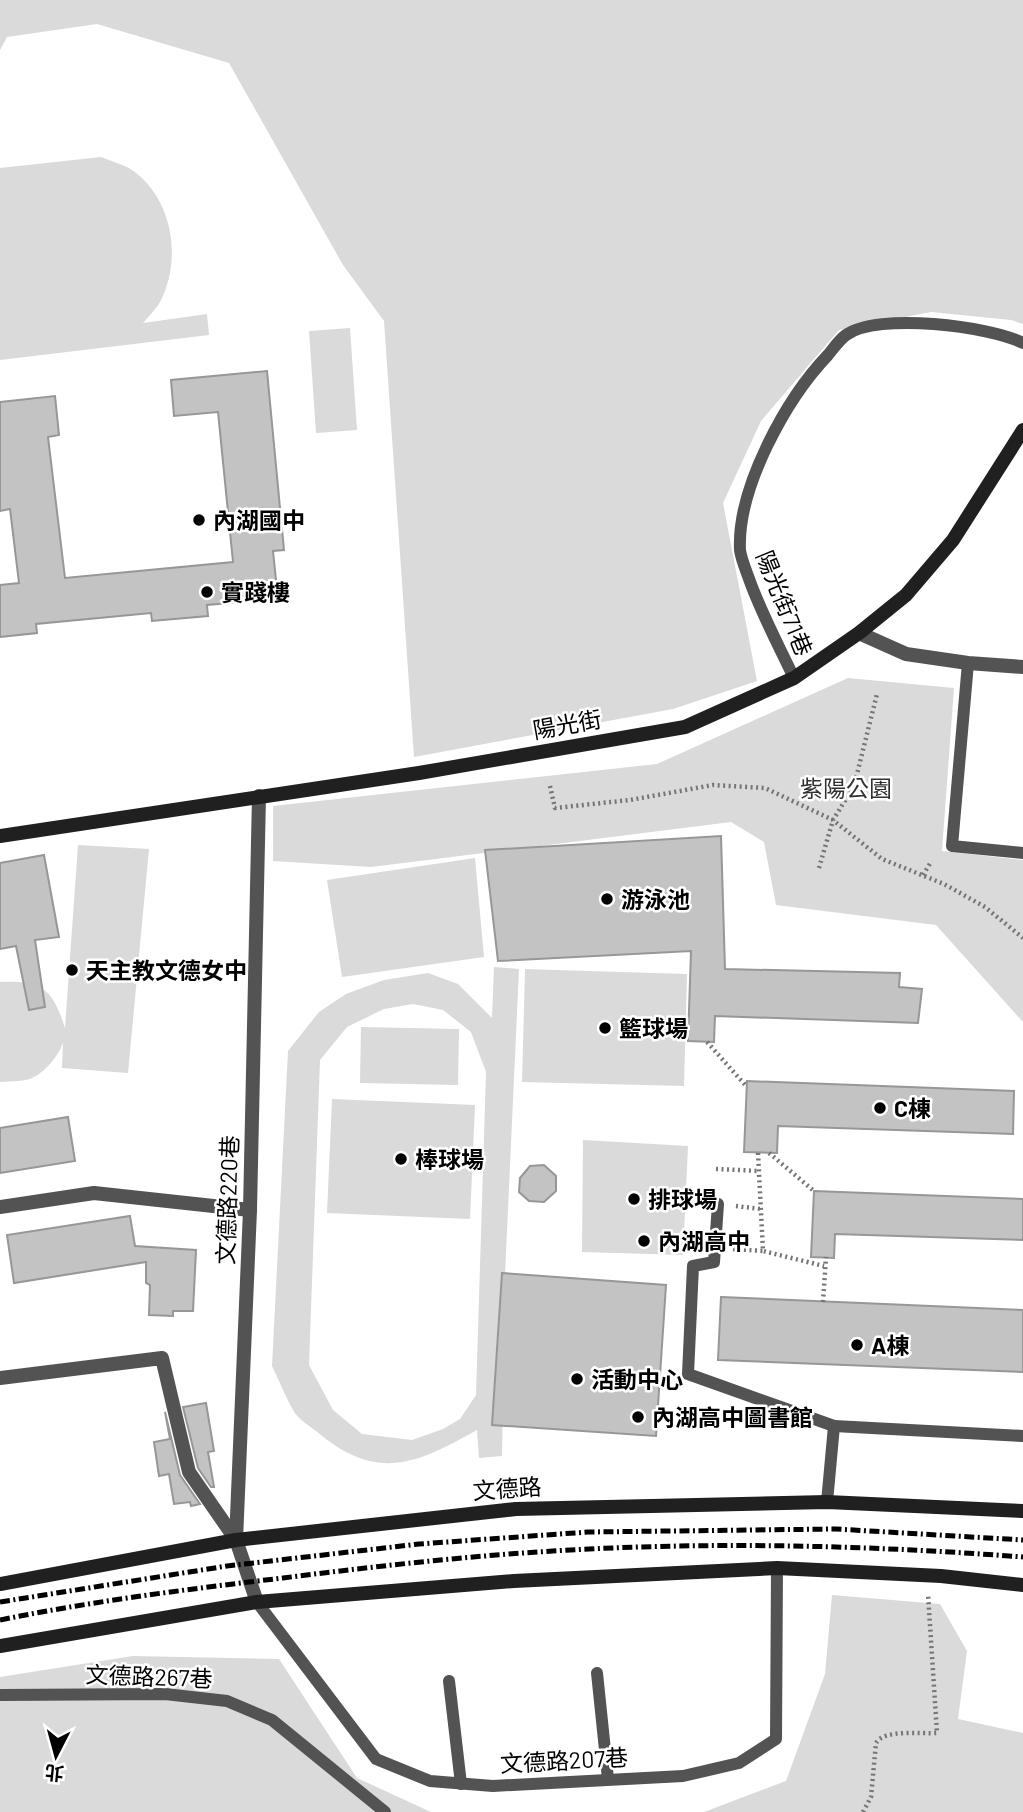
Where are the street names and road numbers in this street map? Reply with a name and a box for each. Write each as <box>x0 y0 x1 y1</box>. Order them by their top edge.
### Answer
street label: 陽光街71巷 <box>751 546 819 660</box>
street label: 陽光街 <box>531 704 603 744</box>
street label: 文德路220巷 <box>211 1135 243 1265</box>
street label: 文德路 <box>472 1472 542 1504</box>
street label: 文德路267巷 <box>85 1660 213 1692</box>
street label: 文德路207巷 <box>499 1743 629 1777</box>

